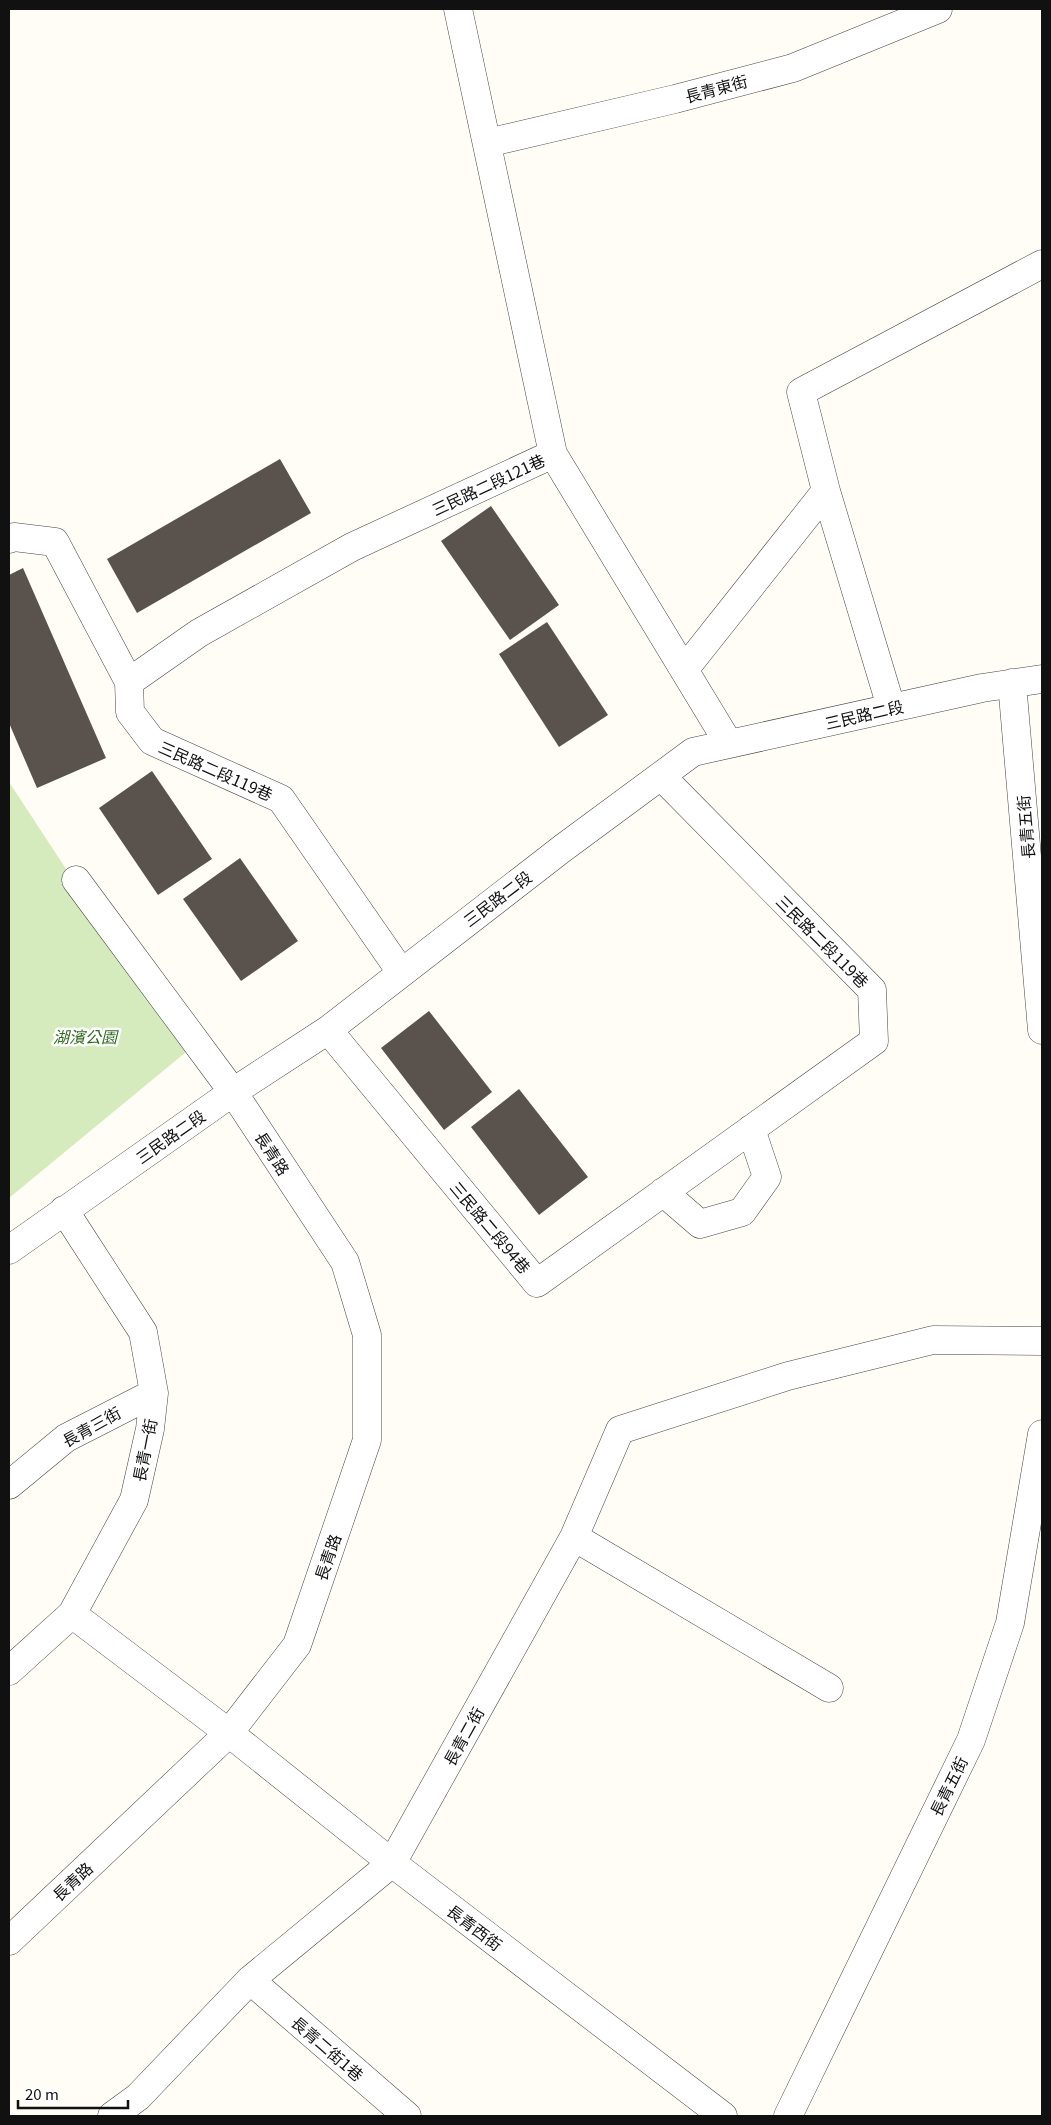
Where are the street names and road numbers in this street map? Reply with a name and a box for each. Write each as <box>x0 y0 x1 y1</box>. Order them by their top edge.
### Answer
street label: 長青東街 <box>682 68 750 108</box>
street label: 三民路二段121巷 <box>427 447 549 521</box>
street label: 三民路二段 <box>822 693 906 735</box>
street label: 三民路二段119巷 <box>155 734 277 806</box>
street label: 長青五街 <box>1010 794 1040 860</box>
street label: 三民路二段 <box>458 864 536 932</box>
street label: 三民路二段119巷 <box>771 889 875 993</box>
street label: 三民路二段 <box>130 1103 210 1169</box>
street label: 長青路 <box>250 1126 296 1180</box>
street label: 三民路二段94巷 <box>445 1176 537 1278</box>
street label: 長青三街 <box>57 1400 125 1452</box>
street label: 長青一街 <box>126 1416 162 1484</box>
street label: 長青路 <box>308 1530 346 1584</box>
street label: 長青二街 <box>437 1702 489 1770</box>
street label: 長青五街 <box>923 1752 973 1820</box>
street label: 長青路 <box>46 1856 98 1906</box>
street label: 長青西街 <box>442 1898 508 1956</box>
street label: 長青二街1巷 <box>287 2010 369 2086</box>

